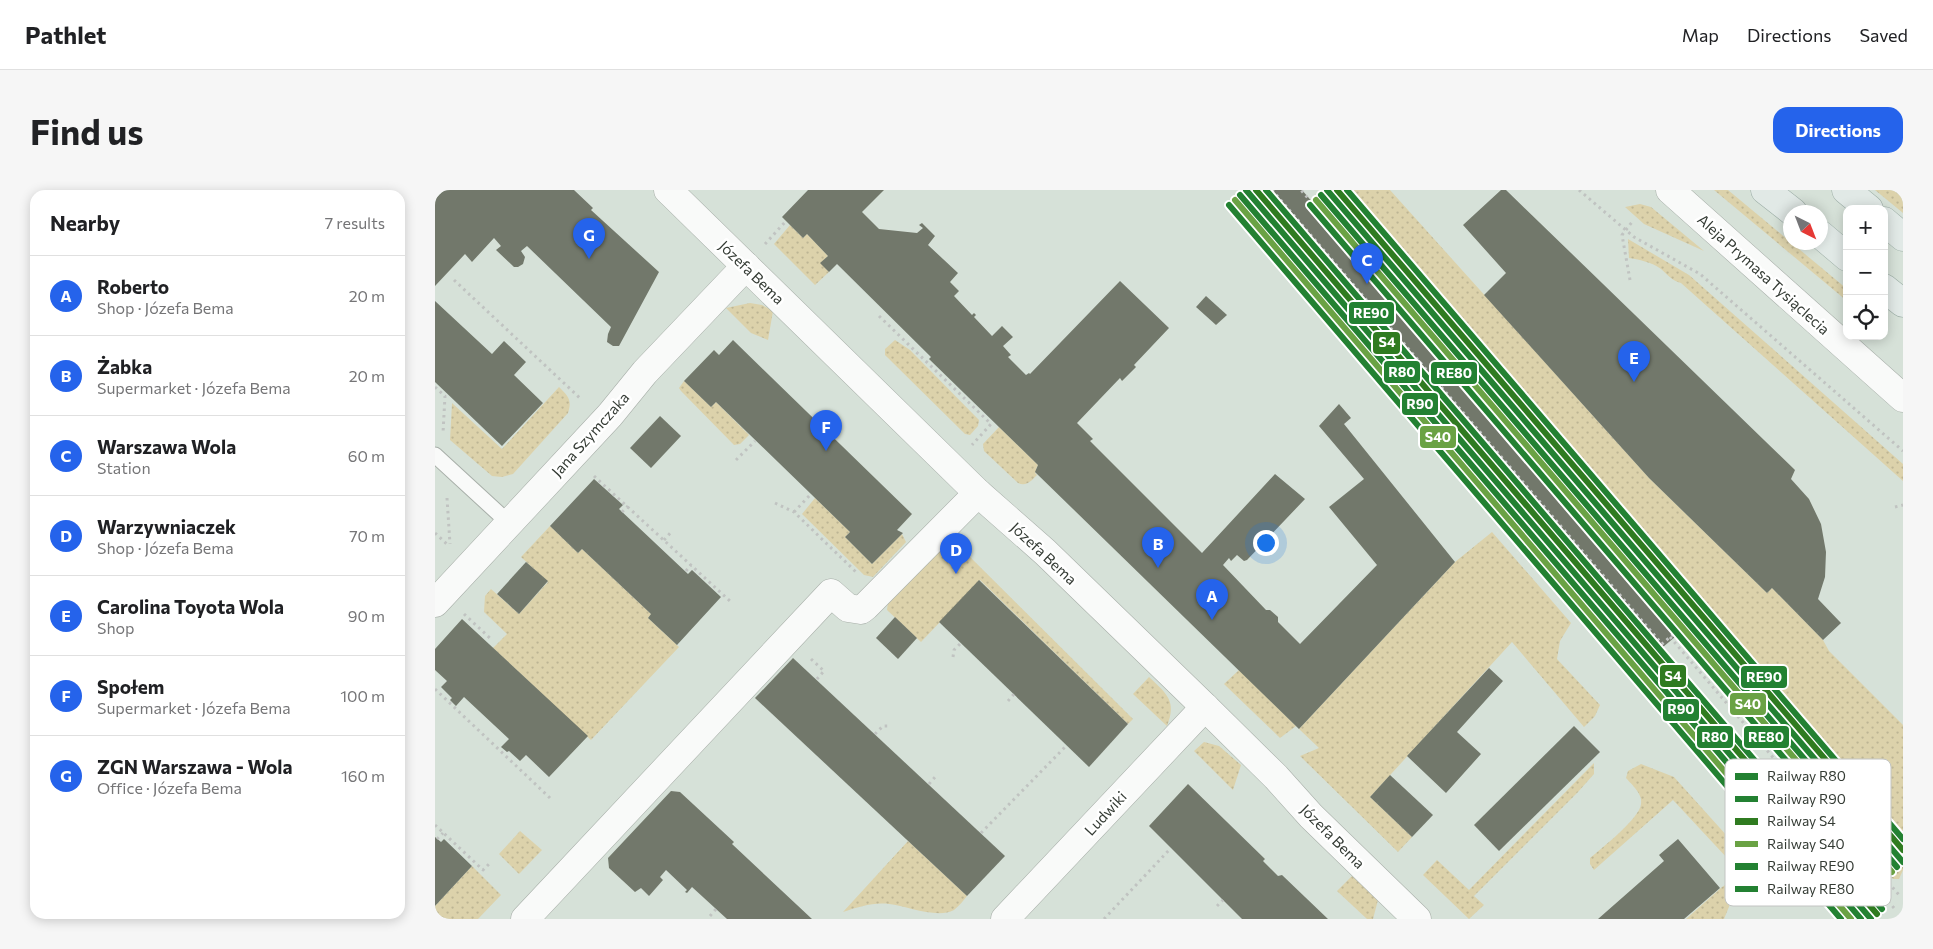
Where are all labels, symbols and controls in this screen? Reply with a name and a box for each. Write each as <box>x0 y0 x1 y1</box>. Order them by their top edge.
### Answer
text: Pathlet <box>25 20 106 49</box>
text: Map <box>1682 24 1719 46</box>
text: Directions <box>1747 24 1831 46</box>
text: Saved <box>1859 24 1908 46</box>
button: Directions <box>1773 107 1903 153</box>
text: Find us <box>30 109 144 152</box>
north arrow <box>1783 205 1828 250</box>
map controls <box>1843 205 1888 340</box>
button: + <box>1843 205 1888 250</box>
text: Nearby <box>50 210 120 235</box>
street label: Aleja Prymasa Tysiąclecia <box>1694 210 1834 338</box>
text: 7 results <box>325 213 385 232</box>
pin: G <box>573 218 605 259</box>
street label: Józefa Bema <box>716 236 788 308</box>
pin: C <box>1351 243 1383 284</box>
button: − <box>1843 250 1888 295</box>
text: Roberto <box>97 275 169 298</box>
text: A <box>60 286 72 305</box>
text: 20 m <box>349 286 385 305</box>
button: locate <box>1843 295 1888 340</box>
text: Shop · Józefa Bema <box>97 298 234 317</box>
line badge: RE90 <box>1348 301 1395 325</box>
text: RE90 <box>1353 304 1389 321</box>
line badge: S4 <box>1372 331 1401 355</box>
text: S4 <box>1379 333 1396 350</box>
pin: E <box>1618 341 1650 382</box>
text: Żabka <box>97 355 152 378</box>
line badge: R80 <box>1383 360 1421 384</box>
line badge: RE80 <box>1430 361 1478 385</box>
text: R80 <box>1388 363 1416 380</box>
text: RE80 <box>1436 364 1472 381</box>
text: B <box>61 366 71 385</box>
text: 20 m <box>349 366 385 385</box>
text: Supermarket · Józefa Bema <box>97 378 291 397</box>
street label: Jana Szymczaka <box>547 388 633 480</box>
line badge: R90 <box>1401 392 1439 416</box>
text: R90 <box>1406 395 1434 412</box>
pin: F <box>810 410 842 451</box>
line badge: S40 <box>1419 425 1457 449</box>
text: S40 <box>1425 428 1451 445</box>
text: Warszawa Wola <box>97 435 236 458</box>
text: C <box>61 446 71 465</box>
text: 60 m <box>348 446 385 465</box>
text: Station <box>97 458 151 477</box>
text: Warzywniaczek <box>97 515 236 538</box>
street label: Józefa Bema <box>1007 518 1081 588</box>
text: D <box>60 526 72 545</box>
text: 70 m <box>349 526 385 545</box>
pin: B <box>1142 527 1174 568</box>
your location <box>1253 530 1279 556</box>
pin: D <box>940 533 972 574</box>
text: Shop · Józefa Bema <box>97 538 234 557</box>
pin: A <box>1196 579 1228 620</box>
text: Carolina Toyota Wola <box>97 595 284 618</box>
text: E <box>61 606 71 625</box>
text: 90 m <box>348 606 385 625</box>
text: Shop <box>97 618 135 637</box>
line badge: S4 <box>1659 664 1687 688</box>
line badge: RE90 <box>1740 665 1788 689</box>
text: S4 <box>1665 667 1682 684</box>
text: RE90 <box>1746 668 1782 685</box>
text: Społem <box>97 675 164 698</box>
text: F <box>61 686 71 705</box>
text: 100 m <box>340 686 385 705</box>
line badge: S40 <box>1729 692 1767 716</box>
text: S40 <box>1735 695 1761 712</box>
text: Supermarket · Józefa Bema <box>97 698 291 717</box>
line badge: R90 <box>1662 698 1700 722</box>
text: R90 <box>1667 700 1695 717</box>
line badge: R80 <box>1696 725 1734 749</box>
line badge: RE80 <box>1743 725 1790 749</box>
text: R80 <box>1701 728 1729 745</box>
text: RE80 <box>1748 728 1784 745</box>
text: ZGN Warszawa - Wola <box>97 755 293 778</box>
legend <box>1725 759 1891 906</box>
text: G <box>60 766 72 785</box>
text: 160 m <box>341 766 385 785</box>
text: Railway R80 <box>1767 767 1846 784</box>
text: Office · Józefa Bema <box>97 778 242 797</box>
street label: Ludwiki <box>1080 787 1130 839</box>
text: Railway R90 <box>1767 790 1846 807</box>
street label: Józefa Bema <box>1297 800 1369 872</box>
text: Railway S4 <box>1767 812 1836 829</box>
text: Railway S40 <box>1767 835 1845 852</box>
text: Railway RE90 <box>1767 857 1854 874</box>
text: Railway RE80 <box>1767 880 1854 897</box>

